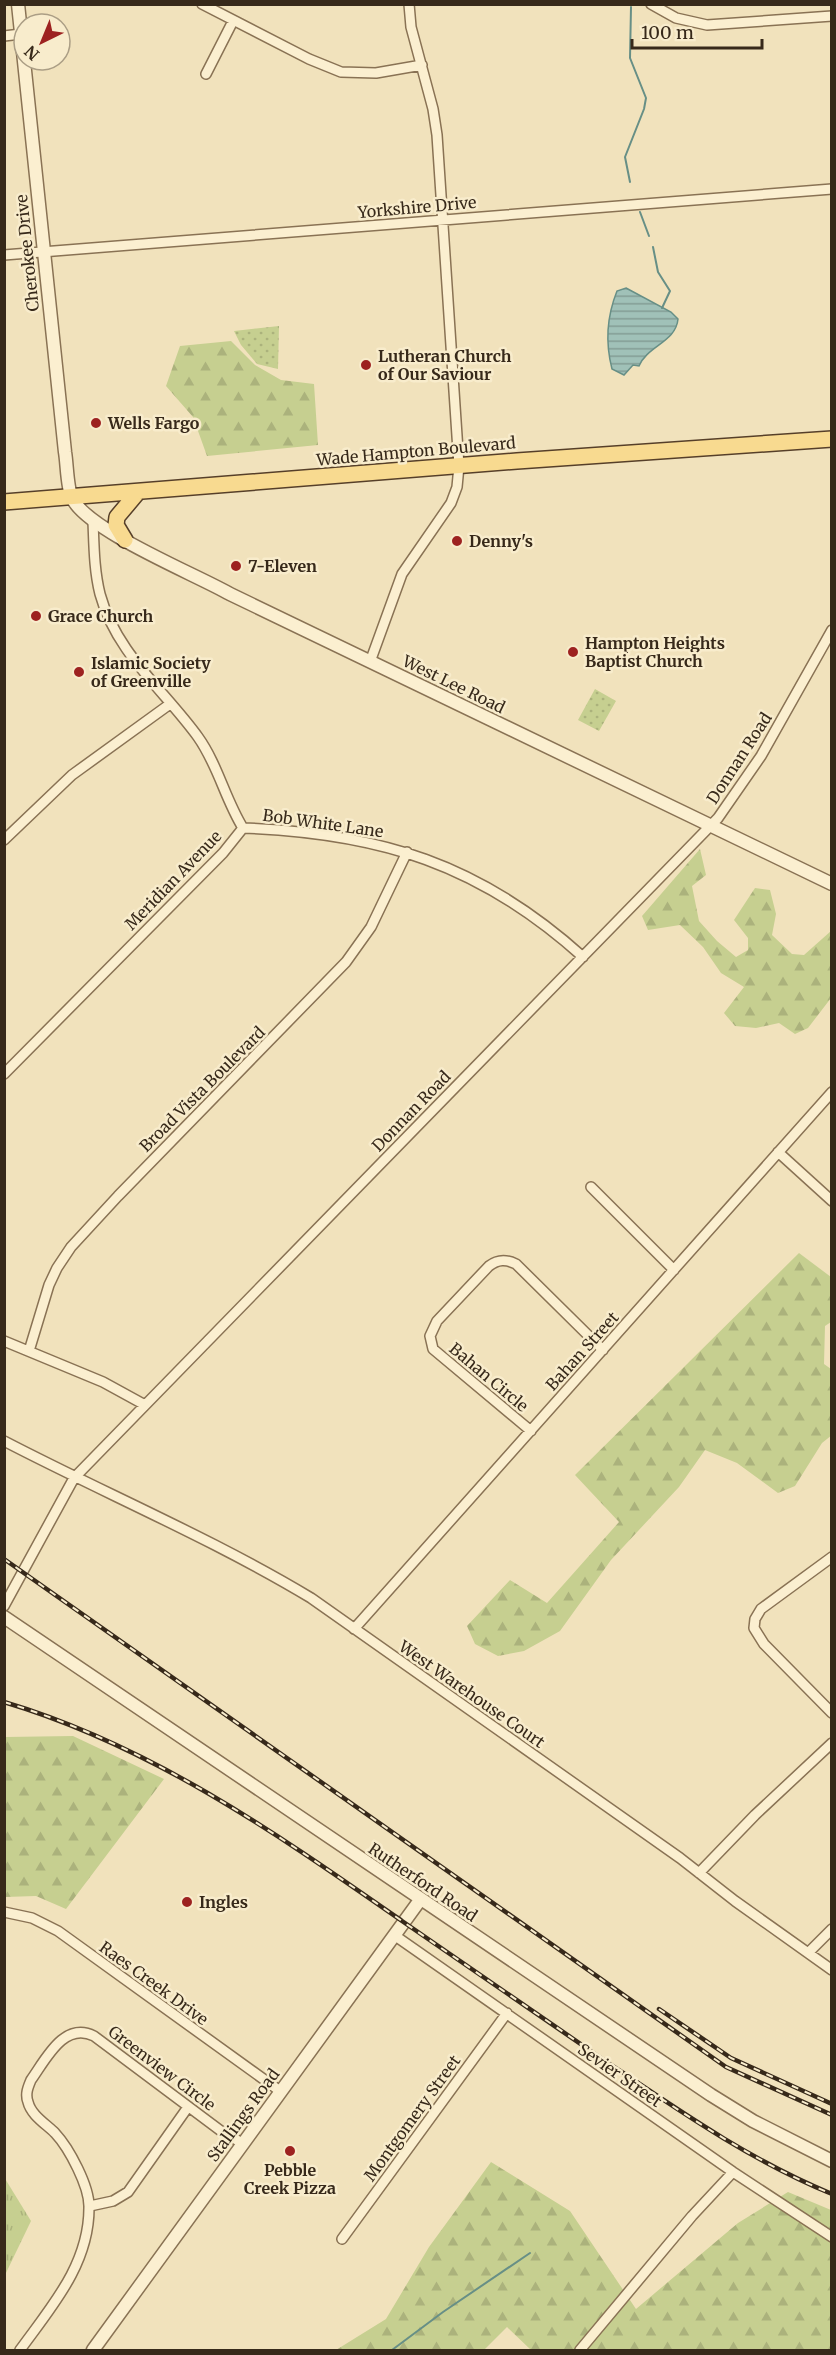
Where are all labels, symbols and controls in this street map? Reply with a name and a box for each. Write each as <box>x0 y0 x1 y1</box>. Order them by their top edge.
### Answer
north arrow <box>12 12 72 72</box>
scale bar <box>632 12 762 50</box>
text: 100 m <box>641 21 694 44</box>
text: N <box>20 41 43 65</box>
street label: Yorkshire Drive <box>356 192 477 222</box>
street label: Cherokee Drive <box>11 194 43 312</box>
place label: Lutheran Church of Our Saviour <box>378 346 512 384</box>
marker: Lutheran Church of Our Saviour <box>359 358 373 372</box>
place label: Wells Fargo <box>107 413 200 433</box>
marker: Wells Fargo <box>89 416 103 430</box>
street label: Wade Hampton Boulevard <box>314 432 517 470</box>
place label: Denny's <box>469 531 533 551</box>
marker: Denny's <box>450 534 464 548</box>
place label: 7-Eleven <box>248 556 317 576</box>
marker: 7-Eleven <box>229 559 243 573</box>
place label: Grace Church <box>48 606 153 626</box>
marker: Grace Church <box>29 609 43 623</box>
place label: Hampton Heights Baptist Church <box>585 633 725 671</box>
marker: Hampton Heights Baptist Church <box>566 645 580 659</box>
street label: West Lee Road <box>399 650 509 718</box>
place label: Islamic Society of Greenville <box>91 653 211 691</box>
marker: Islamic Society of Greenville <box>72 665 86 679</box>
street label: Donnan Road <box>702 708 776 807</box>
street label: Bob White Lane <box>261 805 385 841</box>
street label: Meridian Avenue <box>121 826 225 934</box>
street label: Broad Vista Boulevard <box>135 1022 269 1156</box>
street label: Donnan Road <box>367 1066 455 1156</box>
street label: Bahan Street <box>541 1307 623 1394</box>
street label: Bahan Circle <box>446 1338 532 1416</box>
street label: West Warehouse Court <box>394 1636 549 1752</box>
street label: Rutherford Road <box>365 1838 482 1926</box>
place label: Ingles <box>199 1892 248 1912</box>
marker: Ingles <box>180 1895 194 1909</box>
street label: Raes Creek Drive <box>96 1937 212 2029</box>
street label: Greenview Circle <box>105 2021 219 2115</box>
street label: Sevier Street <box>574 2039 666 2112</box>
street label: Montgomery Street <box>360 2051 465 2185</box>
street label: Stallings Road <box>203 2064 284 2165</box>
marker: Pebble Creek Pizza <box>283 2144 297 2158</box>
place label: Pebble Creek Pizza <box>244 2160 336 2198</box>

